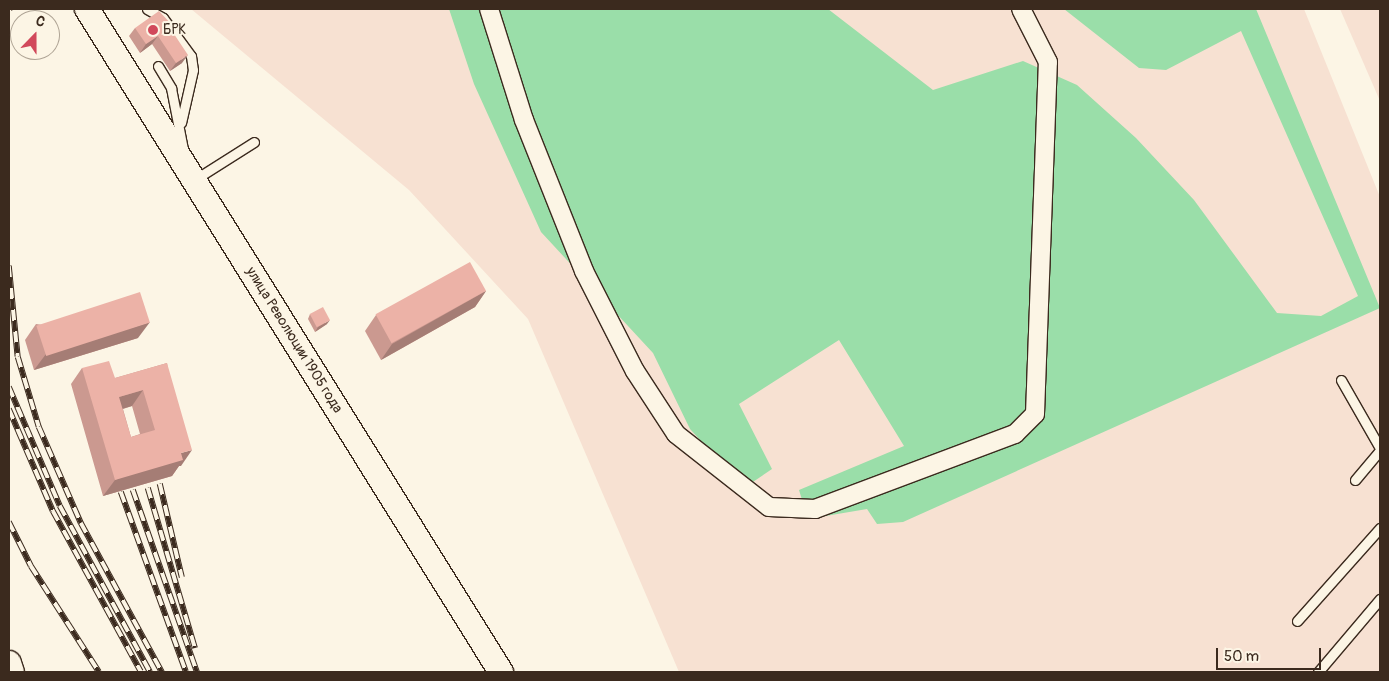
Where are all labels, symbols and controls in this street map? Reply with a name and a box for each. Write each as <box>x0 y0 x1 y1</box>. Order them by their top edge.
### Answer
north arrow <box>10 10 60 60</box>
text: С <box>33 12 48 31</box>
place label: БРК <box>163 22 186 38</box>
marker: БРК <box>147 24 159 36</box>
street label: улица Революции 1905 года <box>242 264 346 416</box>
scale bar <box>1219 638 1324 670</box>
text: 50 m <box>1224 647 1259 666</box>

